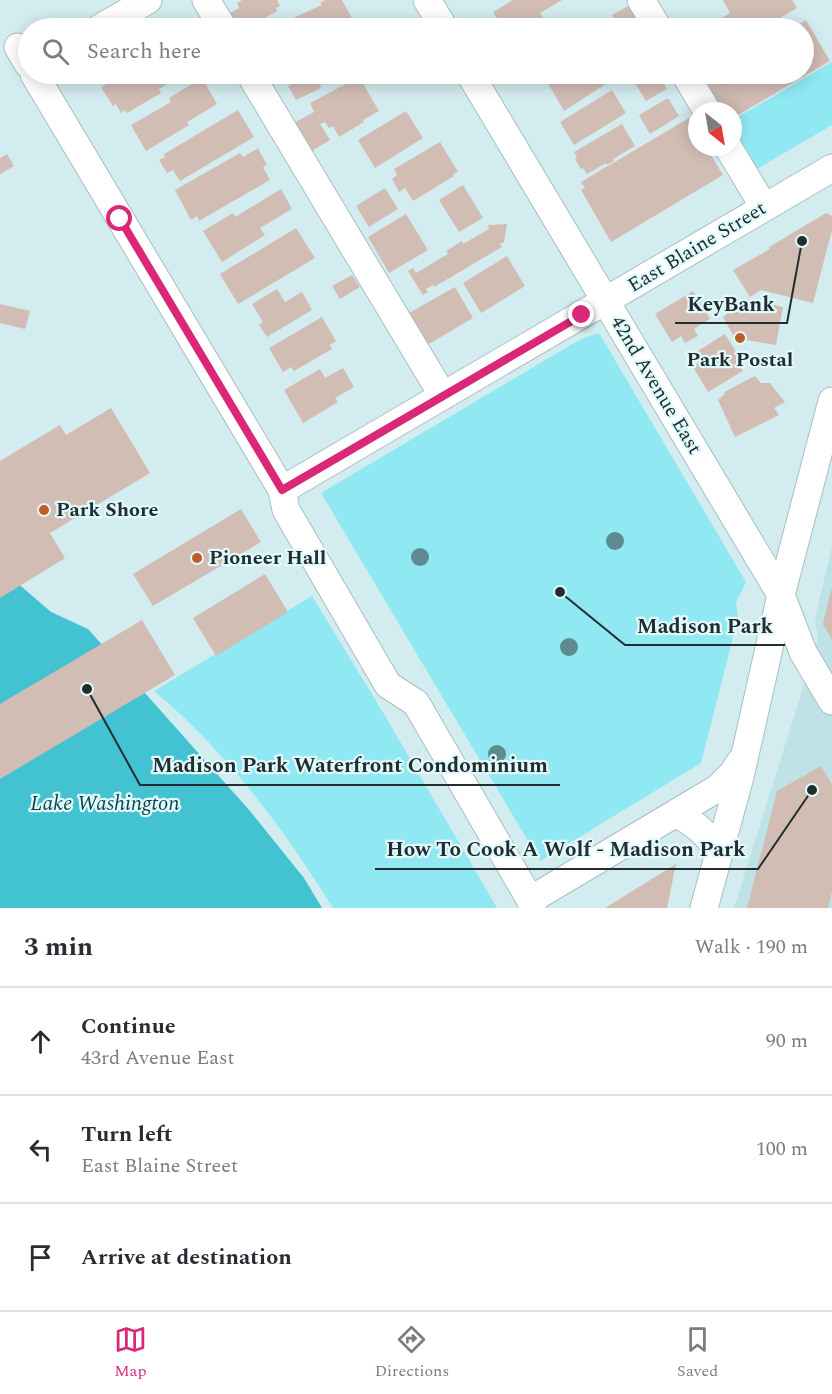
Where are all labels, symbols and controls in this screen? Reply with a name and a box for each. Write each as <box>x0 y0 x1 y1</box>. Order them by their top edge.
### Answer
search box <box>18 18 814 84</box>
icon: search <box>39 35 72 68</box>
text: Search here <box>87 35 201 68</box>
north arrow <box>688 102 742 156</box>
street label: East Blaine Street <box>622 194 772 300</box>
route start <box>106 205 132 231</box>
callout: KeyBank <box>675 284 787 323</box>
text: KeyBank <box>687 289 775 321</box>
route end <box>568 301 594 327</box>
street label: 42nd Avenue East <box>603 310 709 460</box>
marker: Park Postal <box>733 331 747 345</box>
place label: Park Postal <box>687 345 793 375</box>
place label: Park Shore <box>56 495 158 525</box>
marker: Park Shore <box>37 503 51 517</box>
place label: Pioneer Hall <box>209 543 326 573</box>
marker: Pioneer Hall <box>190 551 204 565</box>
callout: Madison Park <box>625 606 785 645</box>
text: Madison Park <box>637 611 773 643</box>
callout: Madison Park Waterfront Condominium <box>140 746 560 785</box>
text: Madison Park Waterfront Condominium <box>152 750 548 782</box>
water label: Lake Washington <box>30 788 180 820</box>
callout: How To Cook A Wolf - Madison Park <box>375 830 758 869</box>
text: How To Cook A Wolf - Madison Park <box>386 834 746 866</box>
text: 3 min <box>24 927 93 967</box>
text: Walk · 190 m <box>695 932 808 962</box>
text: Continue <box>81 1010 176 1043</box>
icon: ahead <box>24 1025 57 1058</box>
text: 90 m <box>766 1026 808 1056</box>
text: 43rd Avenue East <box>81 1043 234 1073</box>
text: Turn left <box>81 1118 173 1151</box>
icon: left <box>24 1133 57 1166</box>
text: 100 m <box>756 1134 808 1164</box>
text: East Blaine Street <box>81 1151 238 1181</box>
icon: arrive <box>24 1241 57 1274</box>
text: Arrive at destination <box>81 1241 292 1274</box>
tab: Map <box>114 1323 147 1383</box>
tab: Directions <box>375 1323 449 1383</box>
tab: Saved <box>677 1323 718 1383</box>

